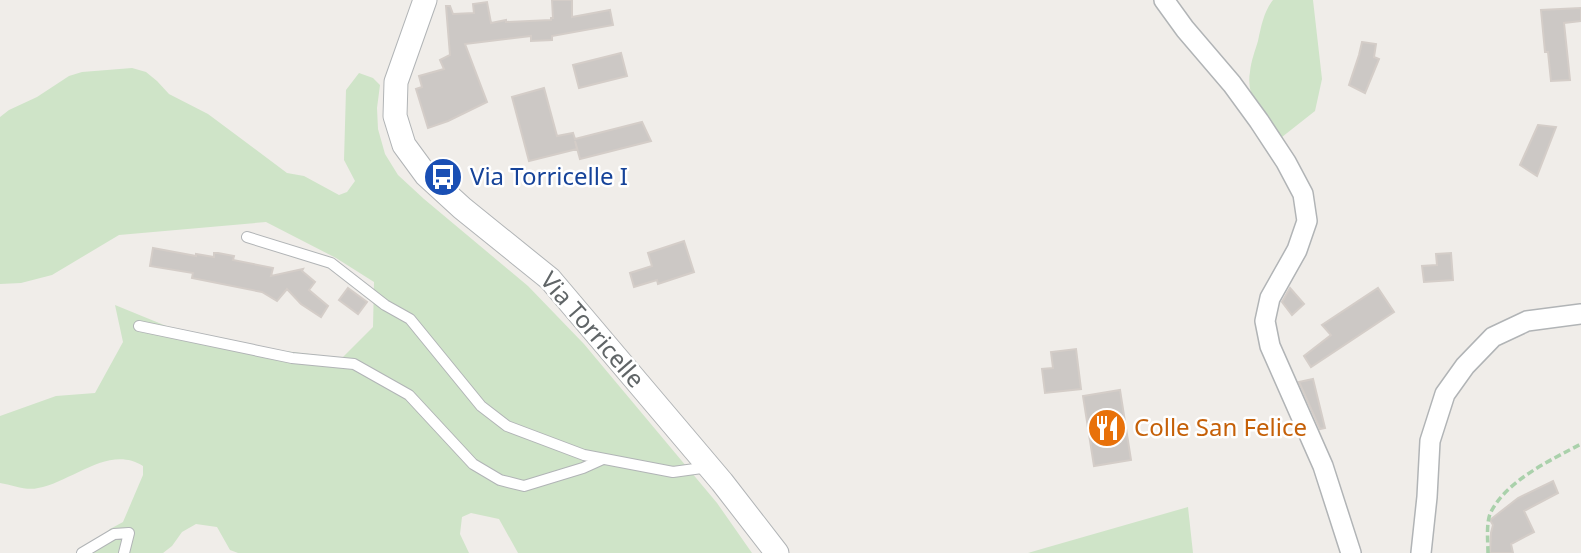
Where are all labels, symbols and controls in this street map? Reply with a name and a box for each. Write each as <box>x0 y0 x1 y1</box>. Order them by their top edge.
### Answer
bus stop icon: Via Torricelle I <box>422 156 464 198</box>
place label: Via Torricelle I <box>470 159 628 192</box>
street label: Via Torricelle <box>534 264 653 394</box>
restaurant icon: Colle San Felice <box>1086 407 1128 449</box>
place label: Colle San Felice <box>1134 410 1307 443</box>

